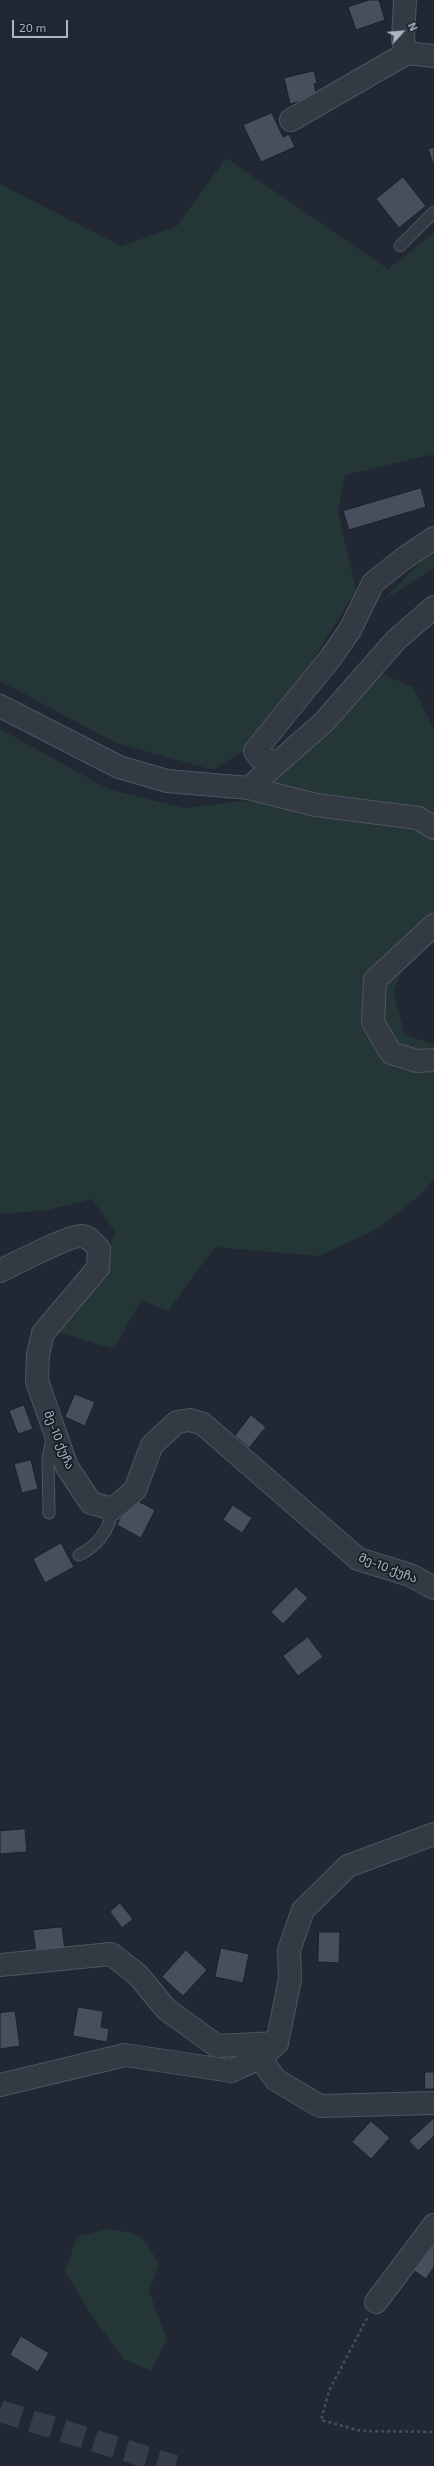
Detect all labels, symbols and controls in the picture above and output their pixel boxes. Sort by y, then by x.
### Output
scale bar [14,12,70,38]
north arrow [382,12,422,52]
text: 20 m [19,20,46,34]
text: N [406,20,421,33]
street label: მე-10 ქუჩა [41,1409,77,1471]
street label: მე-10 ქუჩა [357,1550,419,1586]

